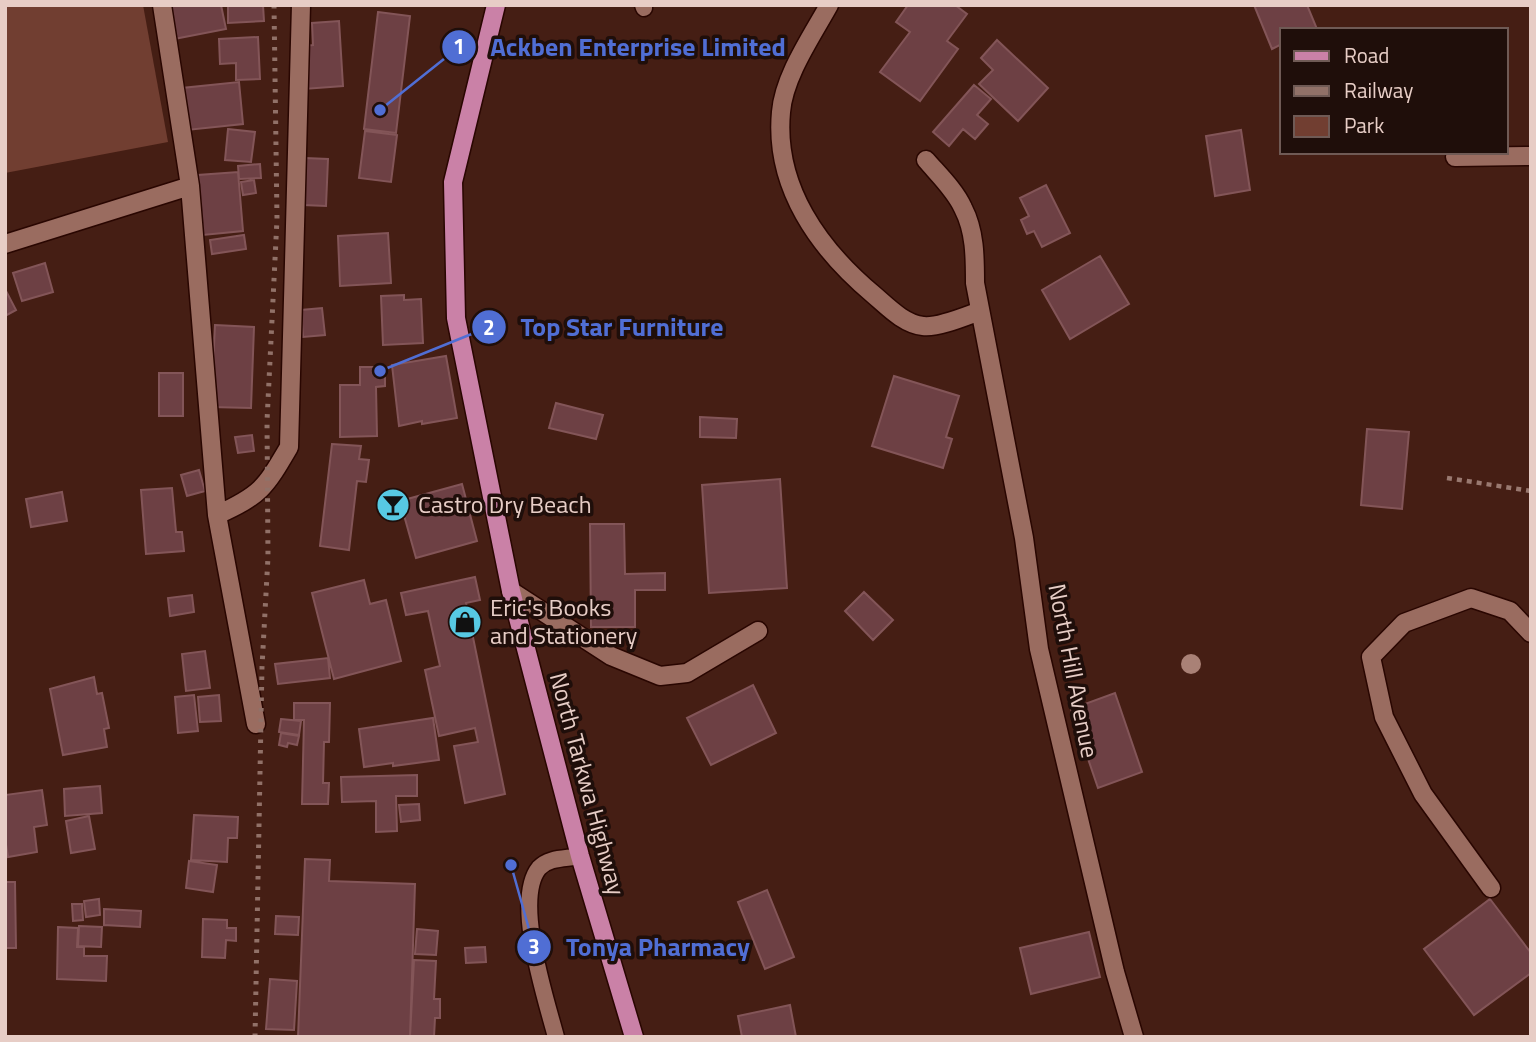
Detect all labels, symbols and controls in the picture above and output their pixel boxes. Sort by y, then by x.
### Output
callout: Ackben Enterprise Limited [441,23,800,70]
text: Ackben Enterprise Limited [490,27,786,66]
legend [1280,28,1508,154]
text: 1 [453,30,465,62]
text: Road [1344,39,1389,71]
text: Railway [1344,74,1413,106]
text: Park [1344,109,1384,141]
callout: Top Star Furniture [472,304,738,351]
text: Top Star Furniture [520,307,724,346]
text: 2 [483,311,495,343]
bar icon: Castro Dry Beach [374,486,412,524]
place label: Castro Dry Beach [418,486,592,522]
street label: North Hill Avenue [1039,581,1108,761]
place label: Eric's Books and Stationery [490,589,638,653]
shop icon: Eric's Books and Stationery [446,603,484,641]
street label: North Tarkwa Highway [541,668,635,900]
callout: Tonya Pharmacy [517,924,764,971]
text: Tonya Pharmacy [566,927,750,966]
text: 3 [528,930,540,962]

